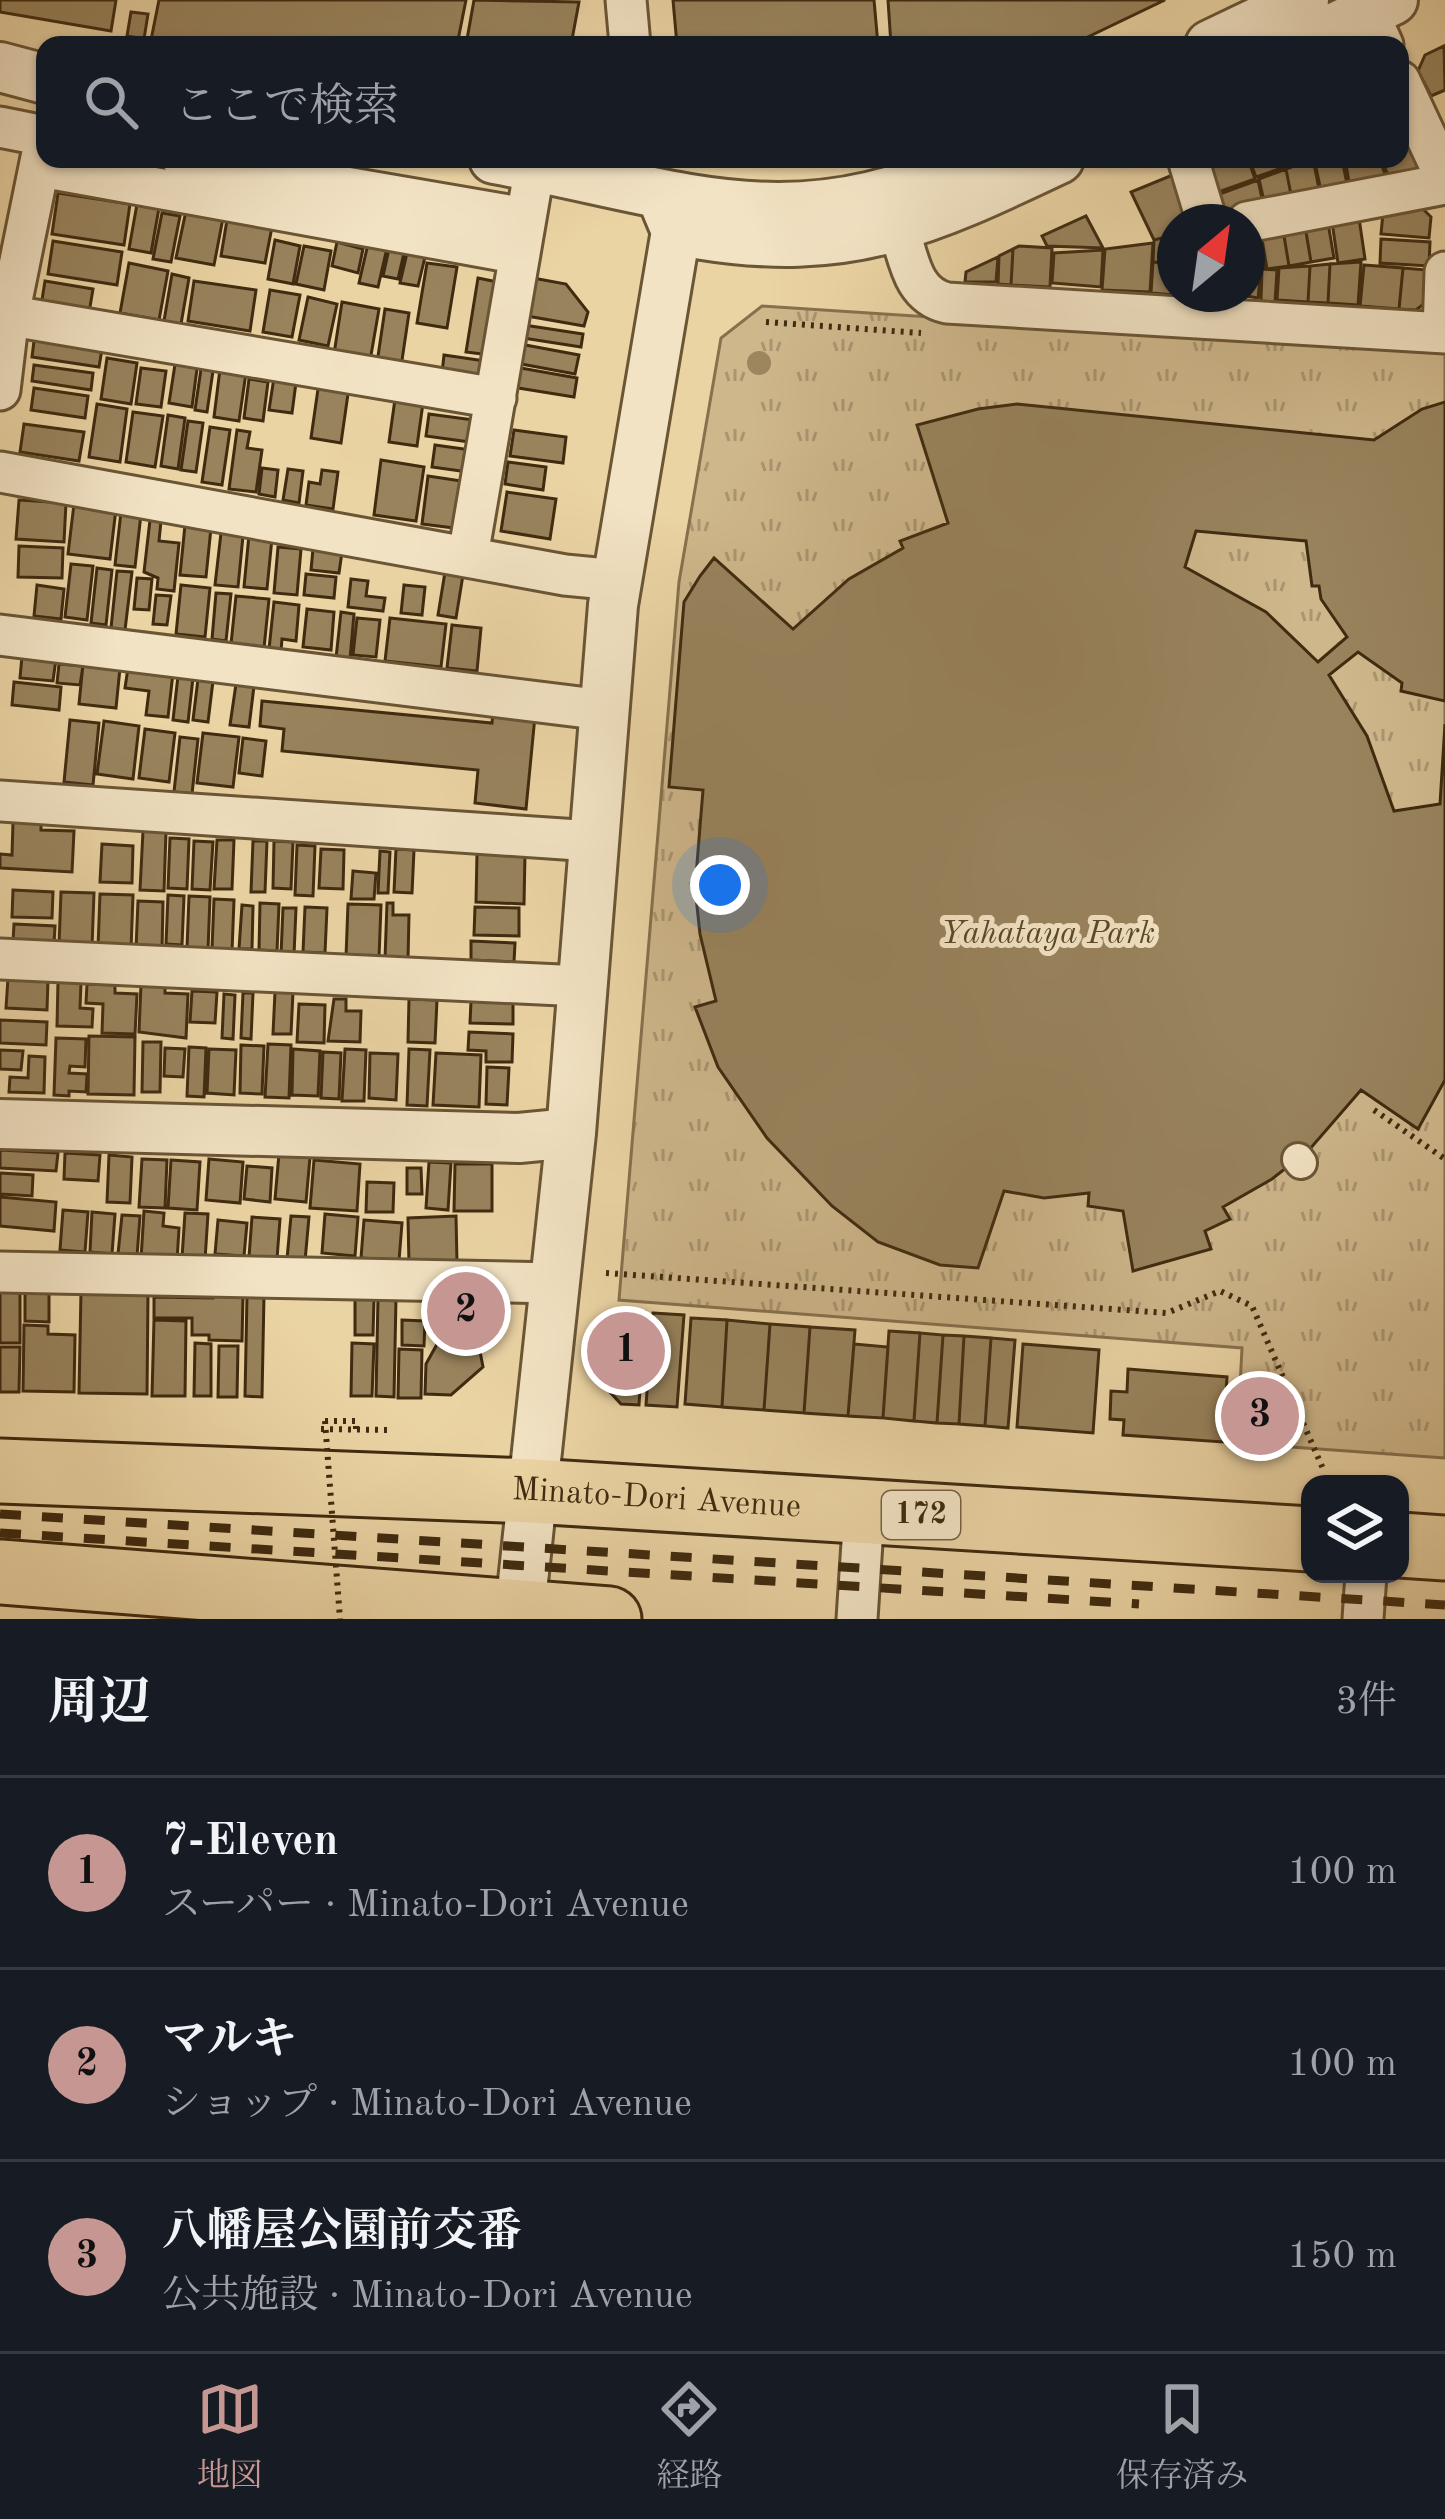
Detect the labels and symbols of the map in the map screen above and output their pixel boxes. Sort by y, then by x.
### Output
north arrow [1157,204,1265,312]
your location [690,855,750,915]
park label: Yahataya Park [941,918,1155,951]
pin: 2 [427,1266,505,1356]
pin: 1 [587,1306,665,1396]
pin: 3 [1221,1371,1299,1461]
street label: Minato-Dori Avenue [511,1474,802,1524]
road number: 172 [882,1491,960,1539]

